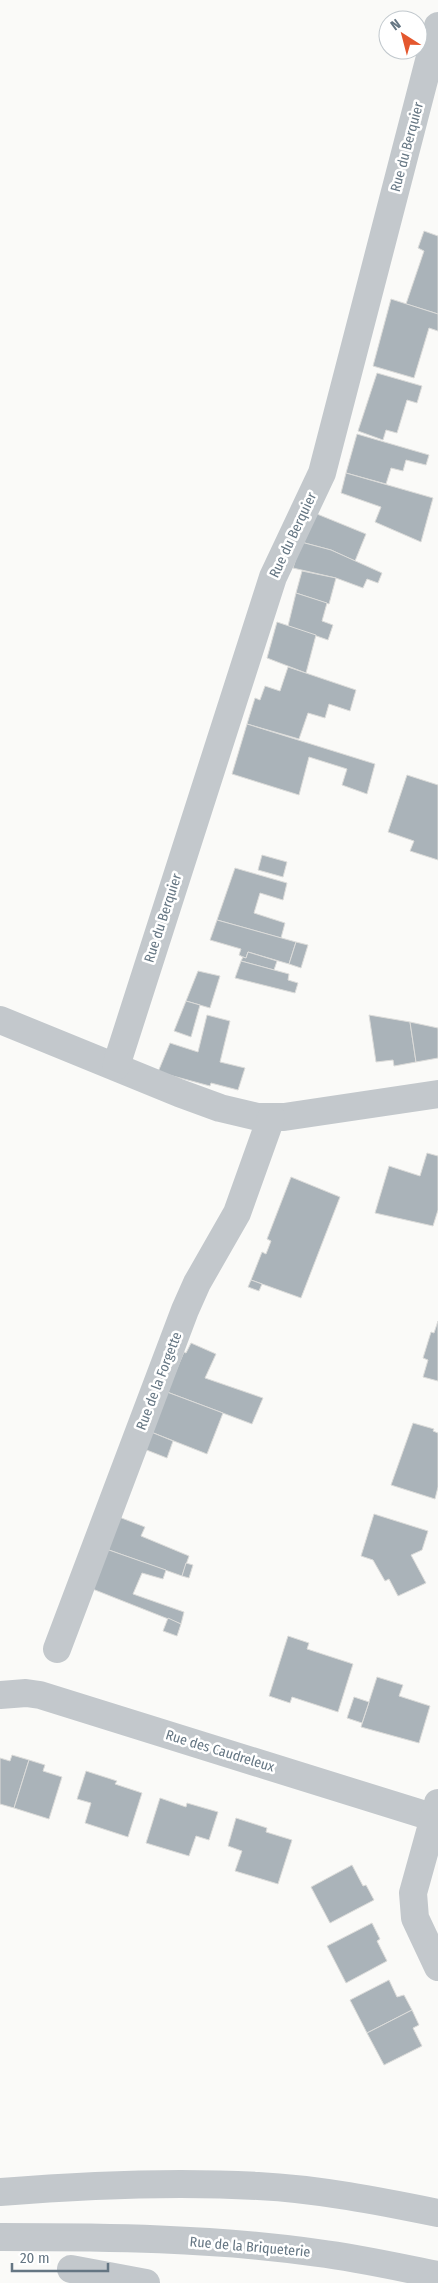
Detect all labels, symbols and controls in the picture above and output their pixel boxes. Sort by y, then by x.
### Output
north arrow [378,10,428,60]
text: N [387,16,404,34]
street label: Rue du Berquier [387,100,427,194]
street label: Rue du Berquier [266,489,320,581]
street label: Rue du Berquier [141,871,185,965]
street label: Rue de la Forgette [133,1330,186,1432]
street label: Rue des Caudreleux [164,1726,277,1776]
street label: Rue de la Briqueterie [189,2233,311,2261]
scale bar [12,2240,109,2272]
text: 20 m [20,2249,50,2267]

